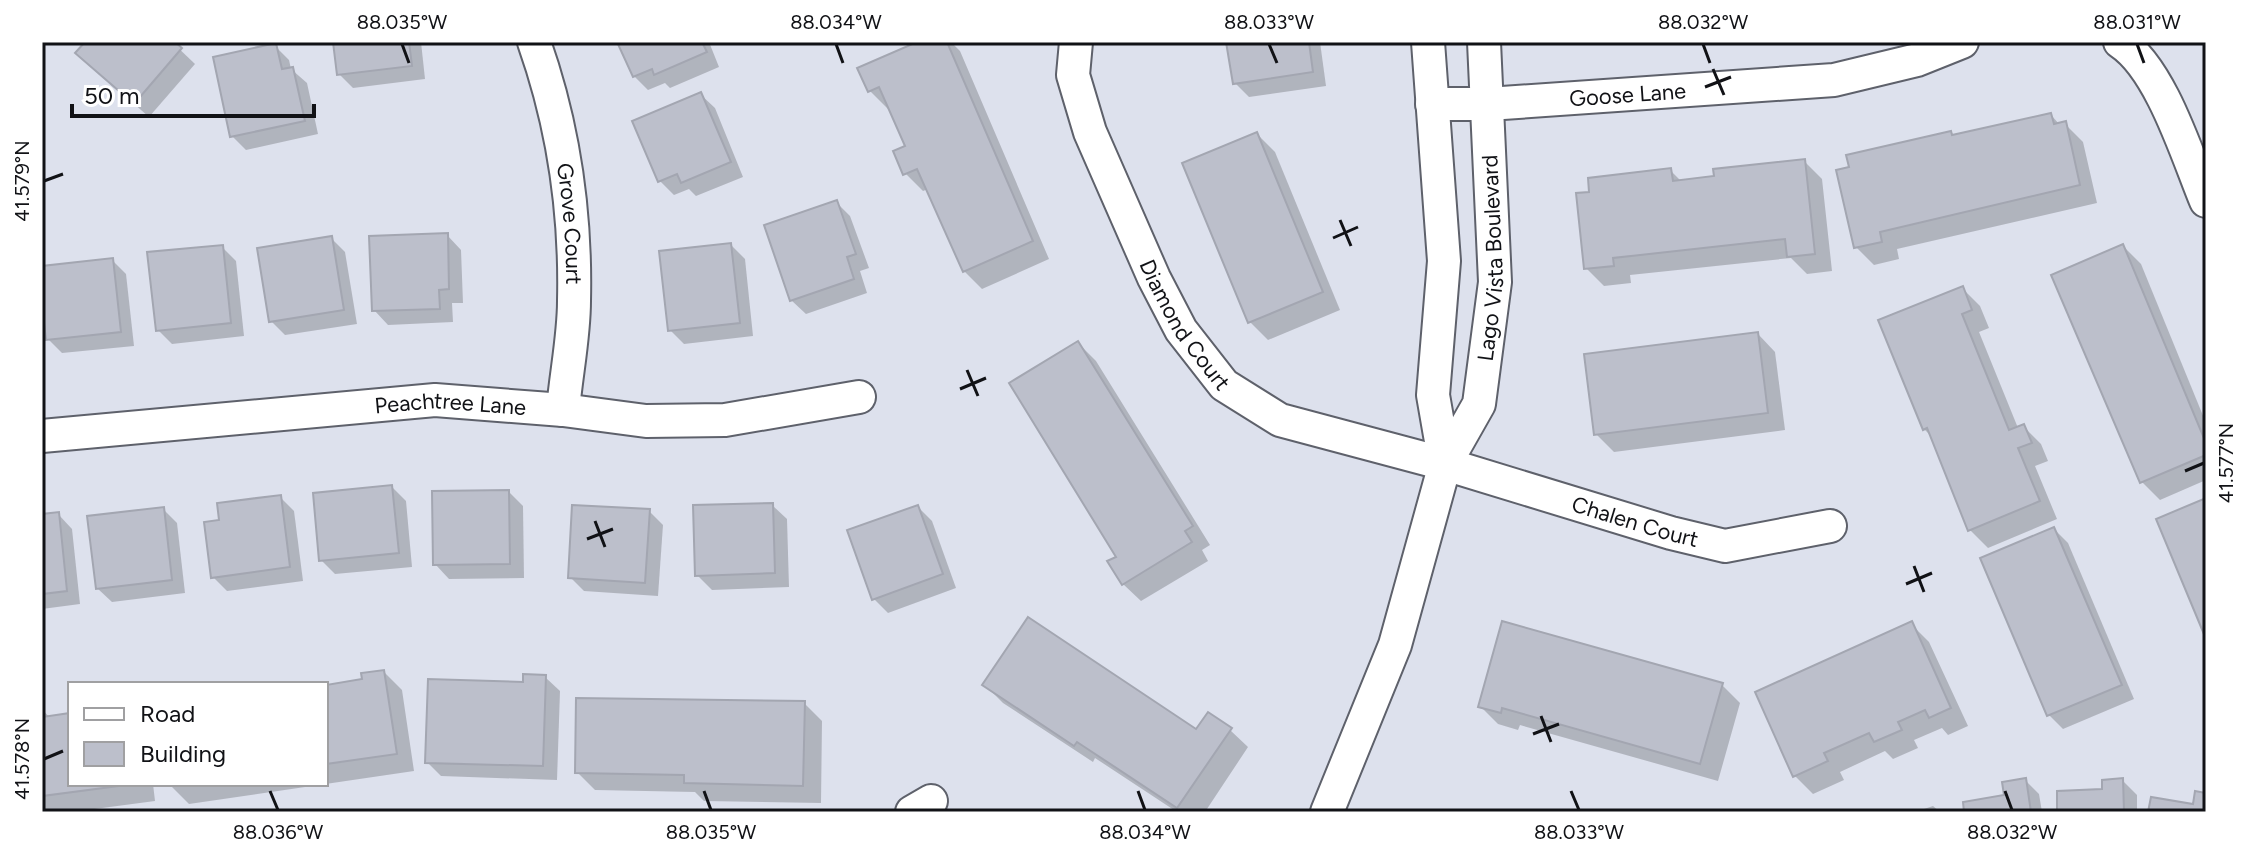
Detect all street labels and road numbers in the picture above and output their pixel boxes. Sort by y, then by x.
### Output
street label: Goose Lane [1568,77,1687,112]
street label: Lago Vista Boulevard [1471,154,1509,363]
street label: Grove Court [551,161,588,285]
street label: Diamond Court [1134,255,1236,395]
street label: Peachtree Lane [373,386,527,421]
street label: Chalen Court [1569,490,1701,553]

